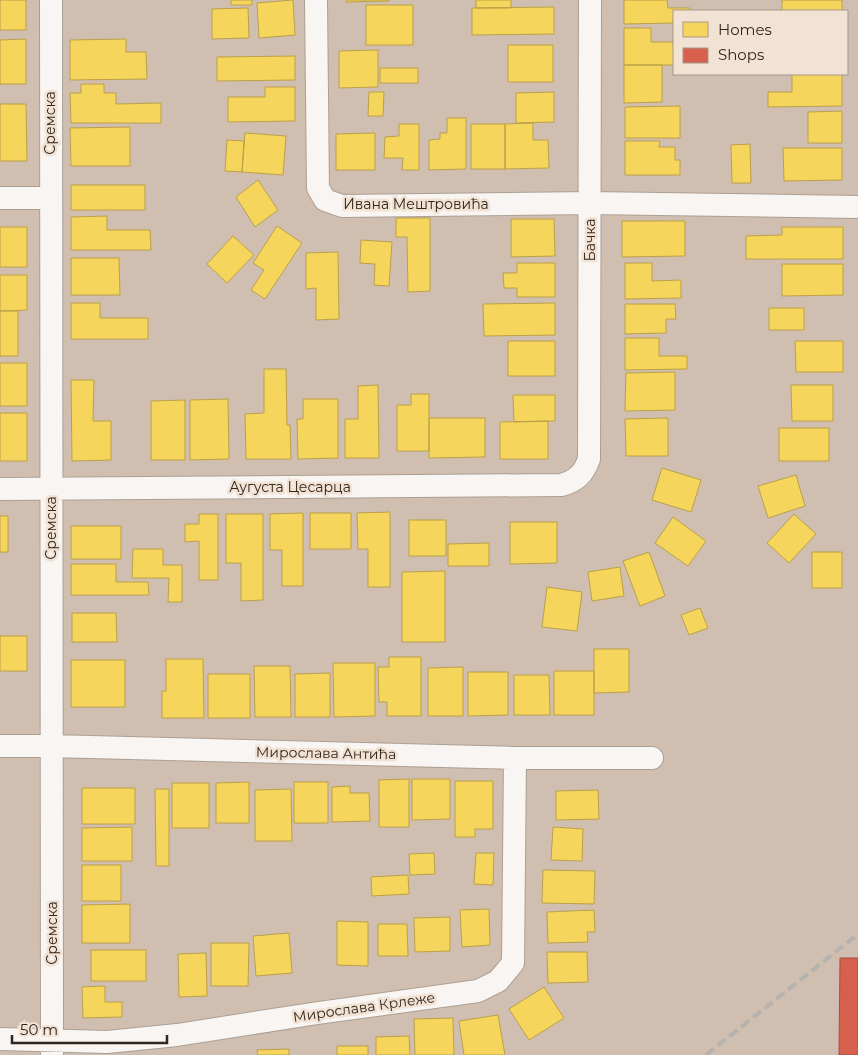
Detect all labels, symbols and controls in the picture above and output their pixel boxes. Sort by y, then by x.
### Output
legend [673,10,848,75]
text: Homes [718,20,772,39]
text: Shops [718,45,764,64]
street label: Сремска [41,91,59,155]
street label: Ивана Мештровића [343,195,489,213]
street label: Бачка [581,219,599,261]
street label: Аугуста Цесарца [229,478,351,496]
street label: Сремска [42,496,60,560]
street label: Мирослава Антића [256,743,396,763]
street label: Сремска [43,901,61,965]
street label: Мирослава Крлеже [292,988,436,1026]
scale bar [12,1012,168,1044]
text: 50 m [20,1020,58,1039]

